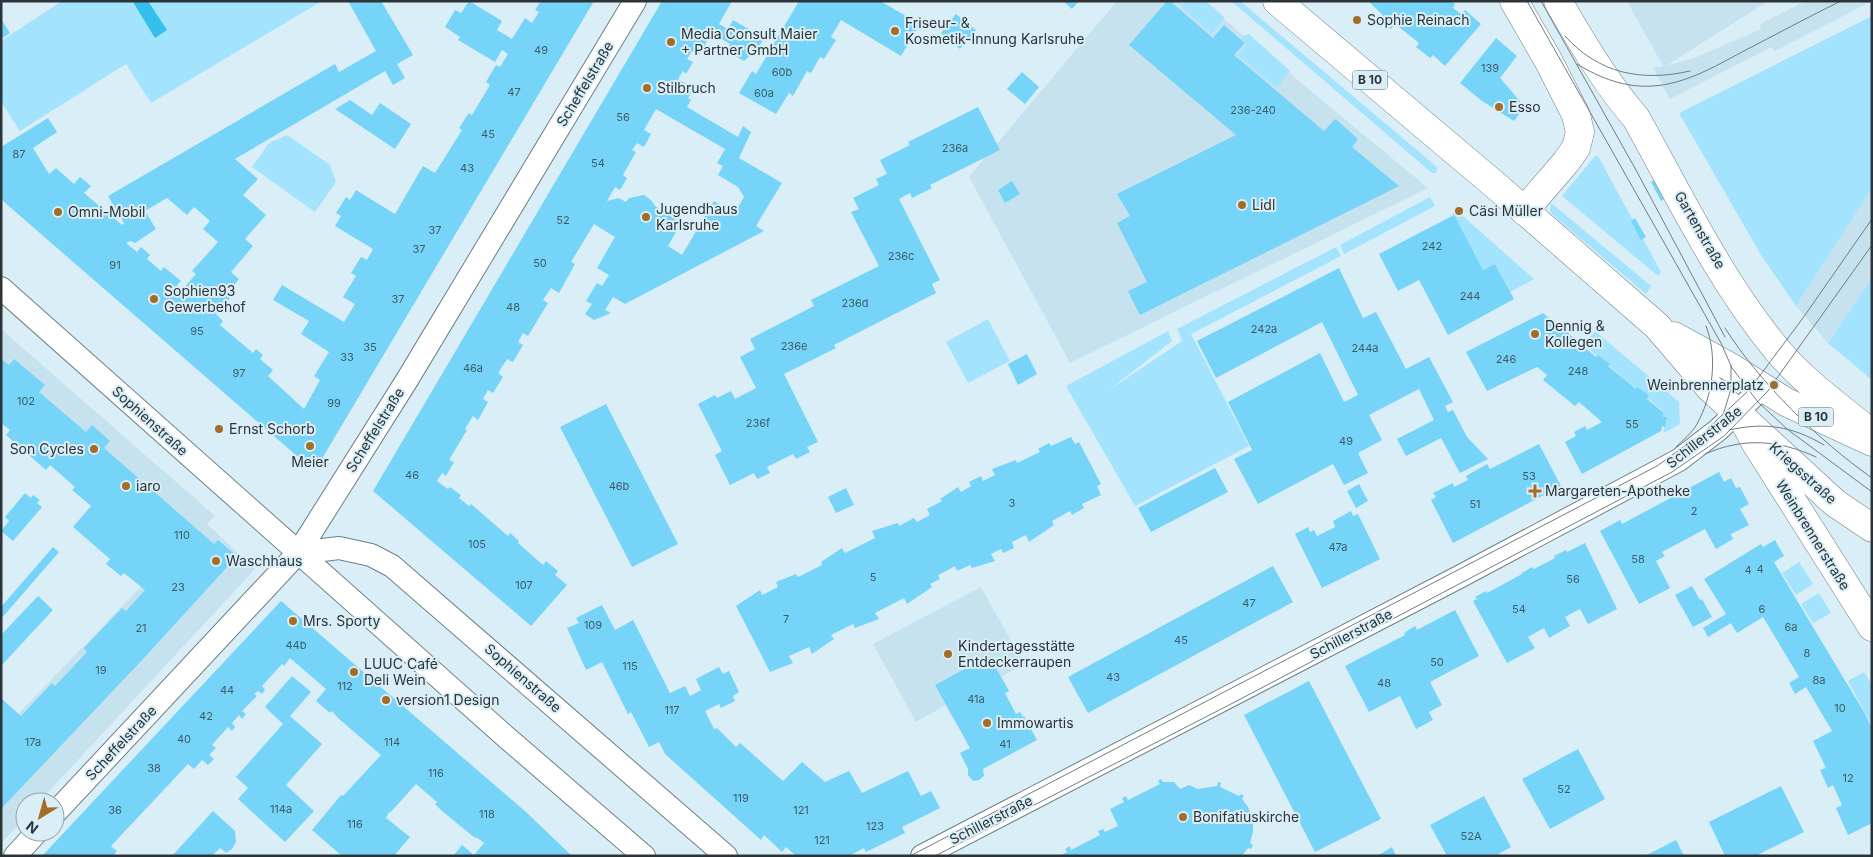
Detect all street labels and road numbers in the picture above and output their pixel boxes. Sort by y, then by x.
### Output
street label: Scheffelstraße [552,38,617,129]
road number: B 10 [1352,70,1388,90]
street label: Gartenstraße [1671,188,1729,271]
street label: Sophienstraße [109,382,192,459]
street label: Scheffelstraße [342,384,407,475]
street label: Schillerstraße [1663,402,1745,471]
road number: B 10 [1798,408,1834,427]
street label: Kriegsstraße [1766,438,1840,507]
street label: Weinbrennerstraße [1773,477,1854,593]
street label: Schillerstraße [1307,605,1395,662]
street label: Sophienstraße [482,640,565,716]
street label: Scheffelstraße [82,702,160,784]
street label: Schillerstraße [946,791,1035,848]

